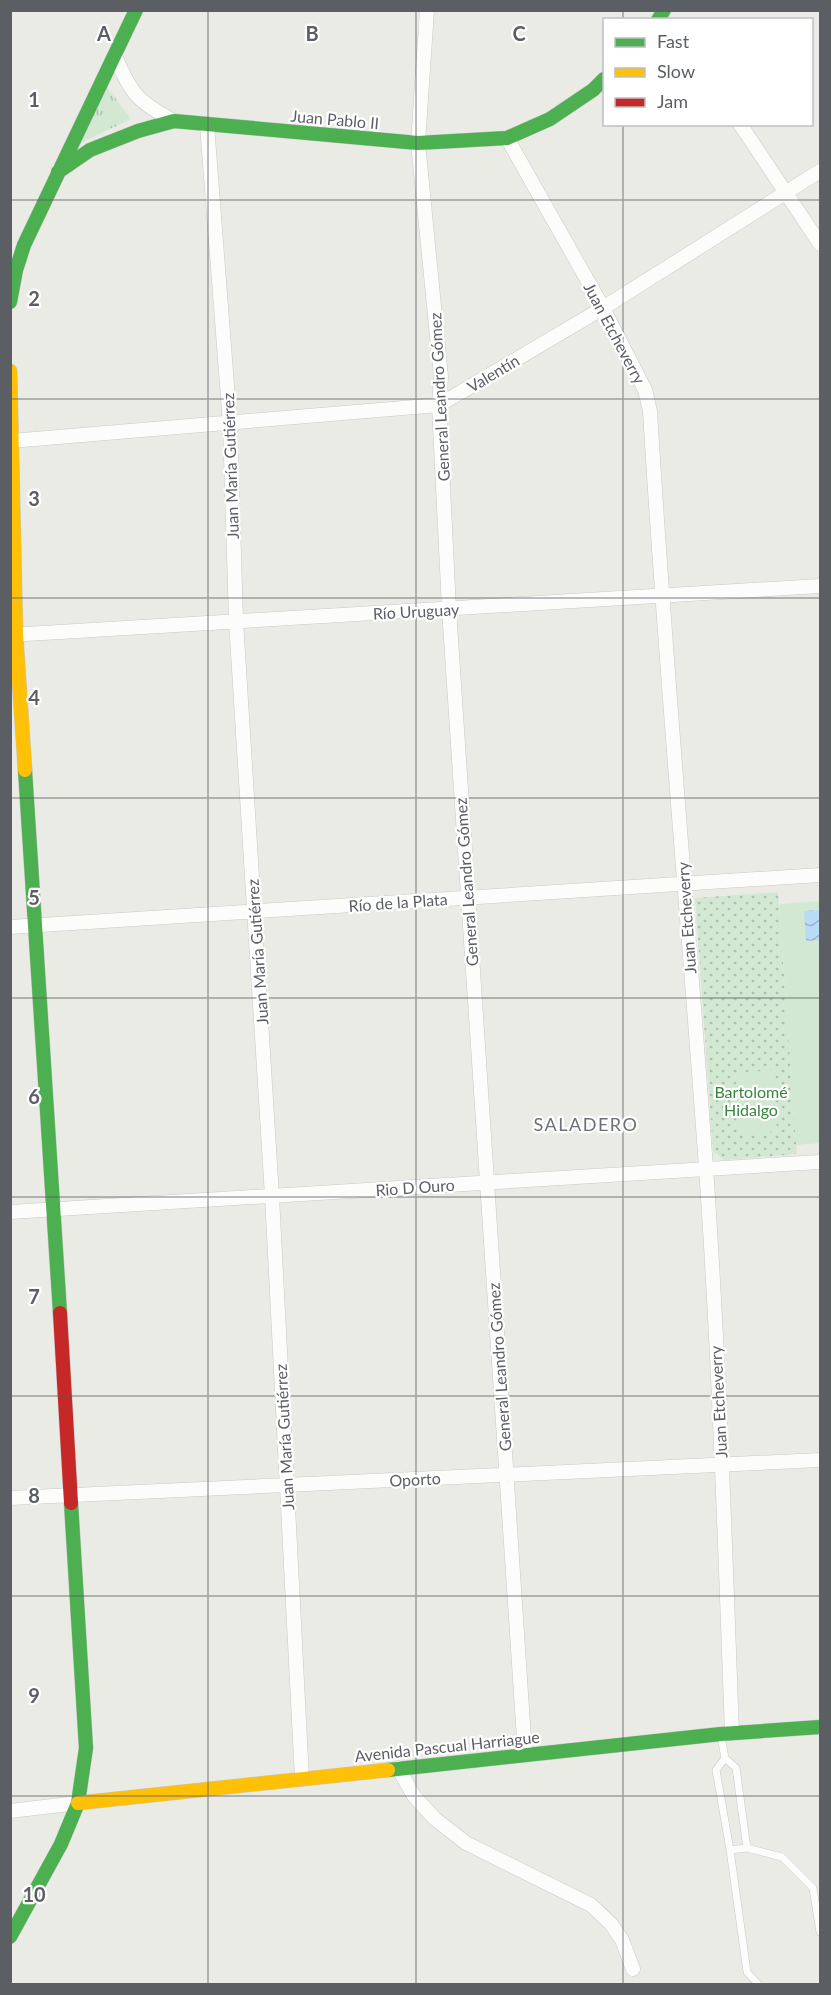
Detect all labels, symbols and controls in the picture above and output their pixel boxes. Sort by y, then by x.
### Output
legend [603,18,813,126]
text: A [96,21,111,45]
text: B [305,21,319,45]
text: C [512,21,526,45]
text: Fast [657,30,690,52]
text: Slow [657,60,695,82]
text: 1 [28,87,40,111]
text: Jam [657,90,688,112]
street label: Juan Pablo II [290,106,380,132]
street label: Juan Etcheverry [580,279,650,388]
text: 2 [28,286,40,310]
street label: General Leandro Gómez [425,312,453,482]
street label: Valentín [463,350,523,396]
street label: Juan María Gutiérrez [218,392,242,540]
text: 3 [28,486,40,510]
street label: Río Uruguay [372,599,460,623]
text: 4 [28,685,40,709]
street label: General Leandro Gómez [451,797,481,967]
street label: Juan Etcheverry [673,861,699,975]
street label: Juan María Gutiérrez [242,878,272,1026]
text: 5 [28,885,40,909]
street label: Río de la Plata [348,889,448,915]
park label: Bartolomé Hidalgo [714,1082,788,1119]
text: 6 [28,1084,40,1108]
district label: SALADERO [534,1113,638,1135]
street label: Rio D Ouro [375,1175,455,1199]
street label: General Leandro Gómez [484,1282,514,1452]
text: 7 [28,1284,40,1308]
street label: Juan Etcheverry [706,1345,730,1459]
street label: Juan María Gutiérrez [271,1363,297,1511]
street label: Oporto [389,1468,441,1490]
text: 8 [28,1483,40,1507]
text: 9 [28,1683,40,1707]
street label: Avenida Pascual Harriague [353,1727,541,1765]
text: 10 [22,1882,46,1906]

